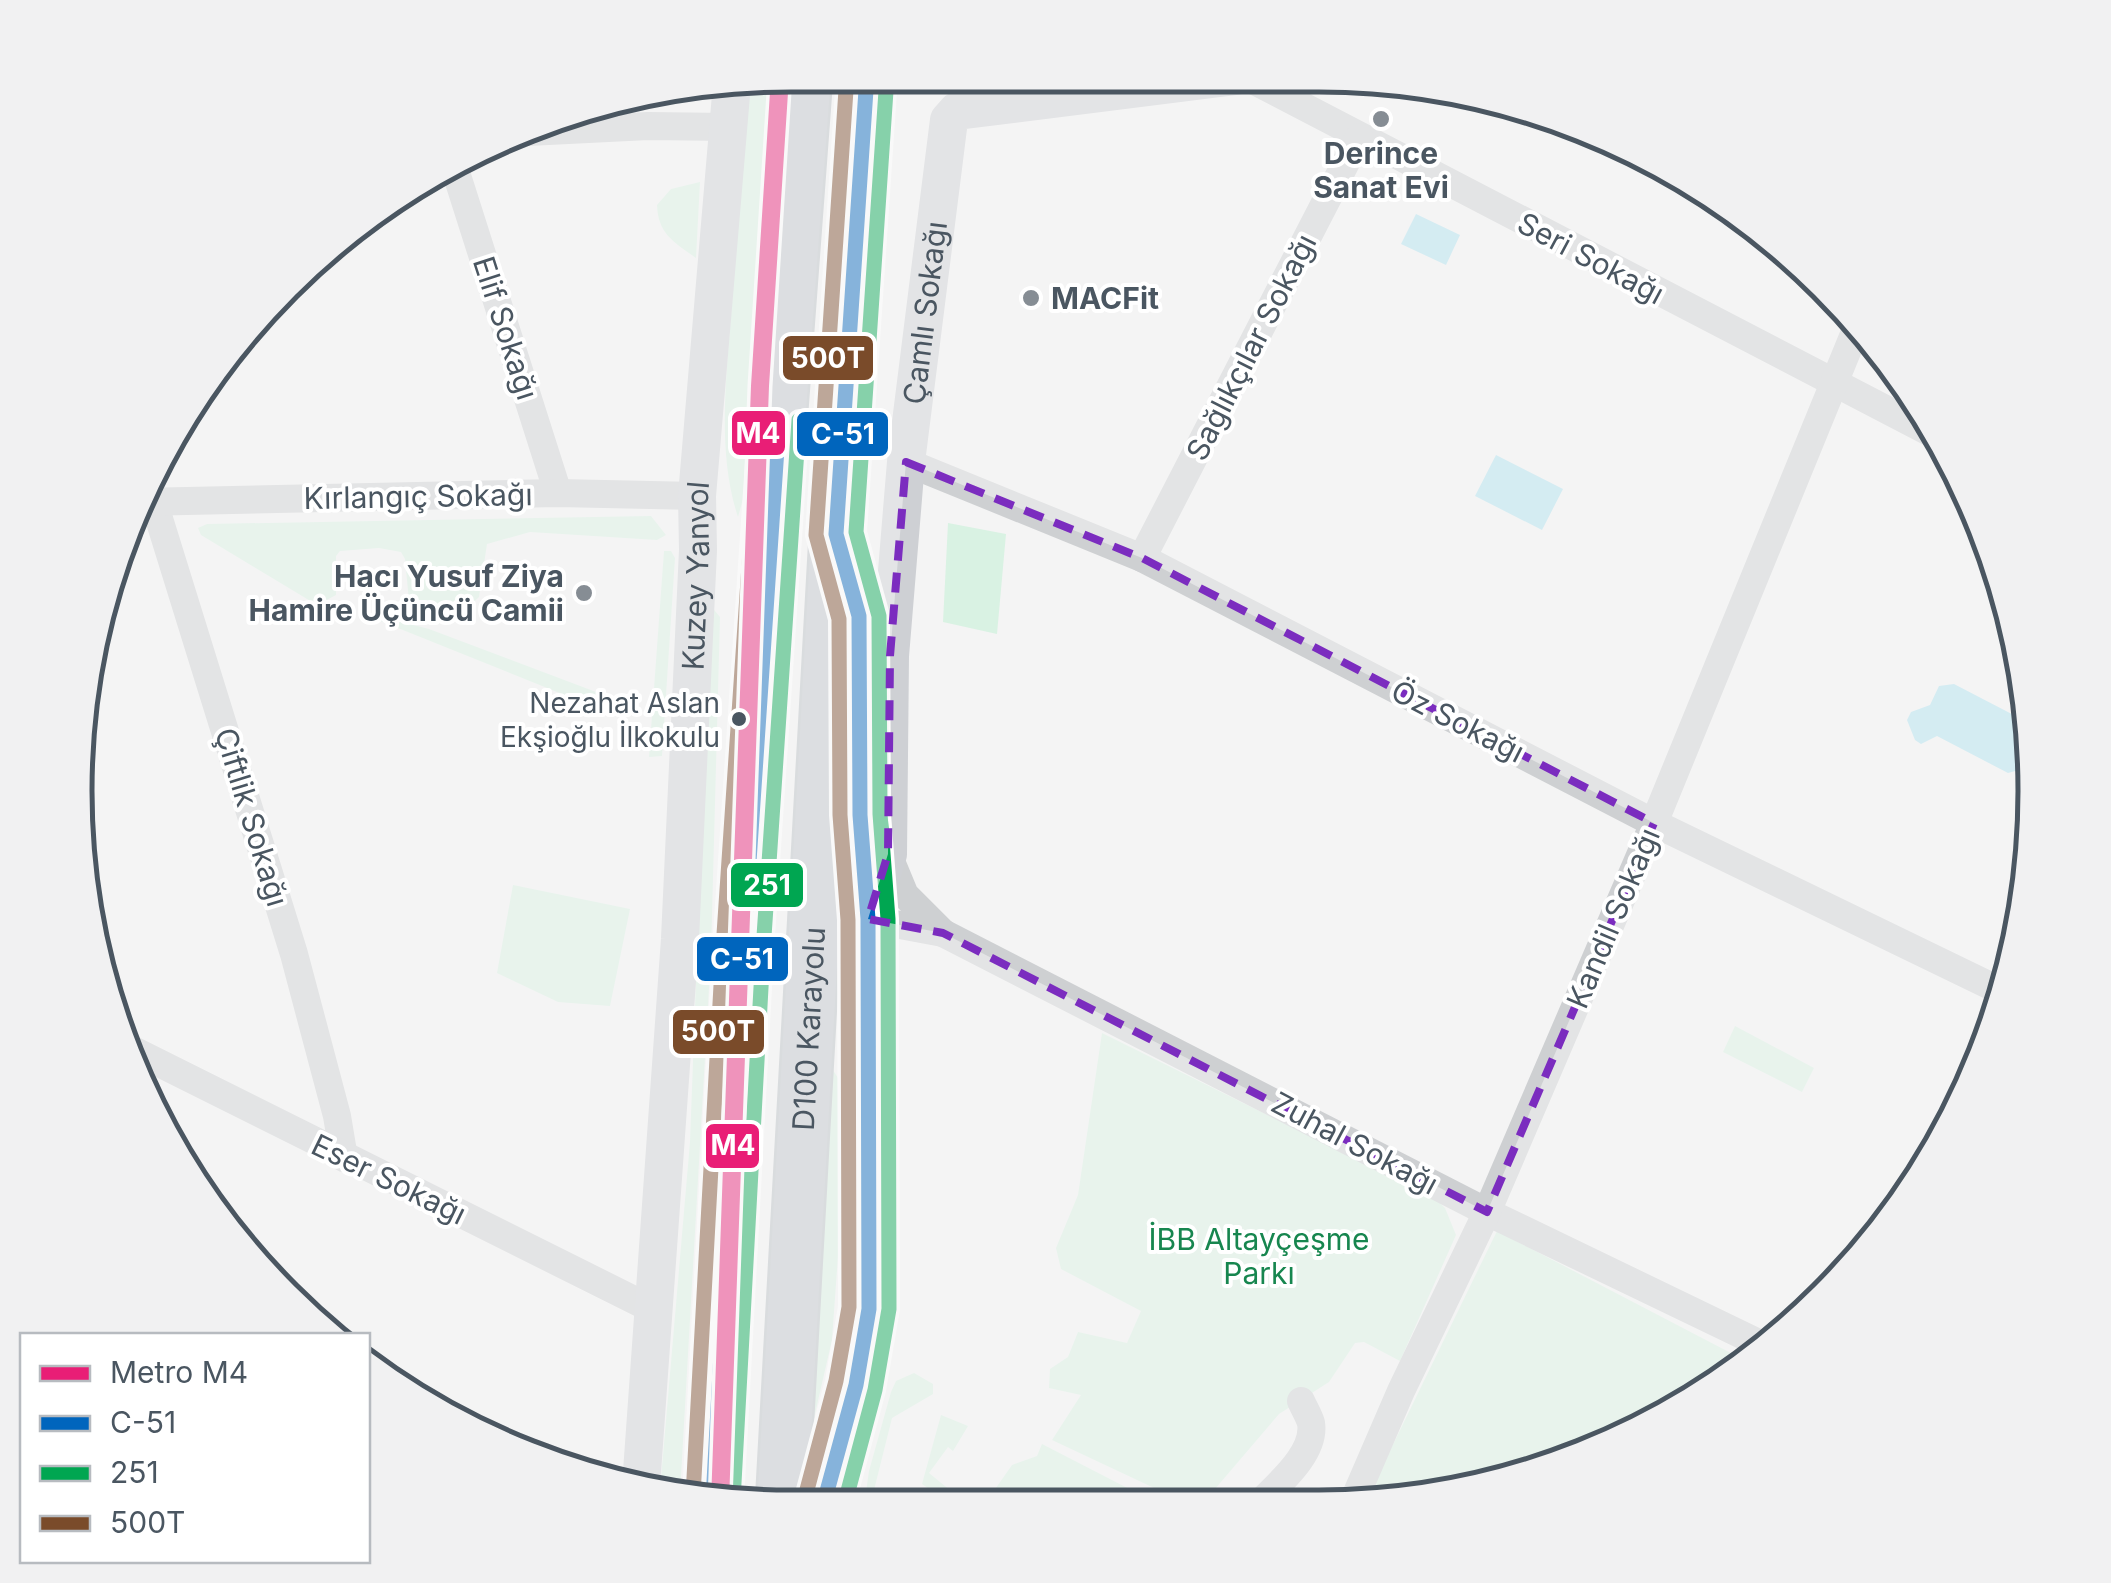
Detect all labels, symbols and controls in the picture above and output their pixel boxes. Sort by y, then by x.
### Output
marker: Derince Sanat Evi [1370,108,1392,130]
place label: Derince Sanat Evi [1313,135,1449,205]
street label: Seri Sokağı [1512,204,1670,312]
street label: Çamlı Sokağı [895,219,954,406]
street label: Sağlıkçılar Sokağı [1178,228,1324,466]
street label: Elif Sokağı [466,252,546,404]
place label: MACFit [1051,280,1159,316]
marker: MACFit [1020,287,1042,309]
line badge: 500T [781,334,875,382]
text: 500T [791,341,865,375]
line badge: M4 [730,409,787,457]
line badge: C-51 [795,410,890,458]
text: M4 [735,416,781,450]
text: C-51 [811,417,875,451]
street label: Kırlangıç Sokağı [303,476,533,516]
street label: Kuzey Yanyol [674,480,716,671]
place label: Hacı Yusuf Ziya Hamire Üçüncü Camii [249,558,564,628]
marker: Hacı Yusuf Ziya Hamire Üçüncü Camii [573,582,595,604]
street label: Öz Sokağı [1386,672,1530,770]
place label: Nezahat Aslan Ekşioğlu İlkokulu [500,686,720,754]
marker: Nezahat Aslan Ekşioğlu İlkokulu [729,709,749,729]
street label: Çiftlik Sokağı [208,723,296,911]
street label: Kandil Sokağı [1559,822,1667,1014]
line badge: 251 [729,861,805,909]
text: 251 [743,868,791,902]
street label: D100 Karayolu [785,926,832,1132]
line badge: C-51 [695,935,790,983]
text: C-51 [710,942,774,976]
line badge: 500T [671,1008,766,1056]
text: 500T [681,1014,755,1048]
street label: Zuhal Sokağı [1266,1084,1444,1202]
line badge: M4 [704,1122,761,1170]
street label: Eser Sokağı [306,1126,472,1232]
text: M4 [710,1128,756,1162]
park label: İBB Altayçeşme Parkı [1148,1221,1370,1291]
legend [20,1333,370,1563]
text: Metro M4 [110,1354,248,1390]
text: C-51 [110,1404,176,1440]
text: 251 [110,1454,159,1490]
text: 500T [110,1504,185,1540]

